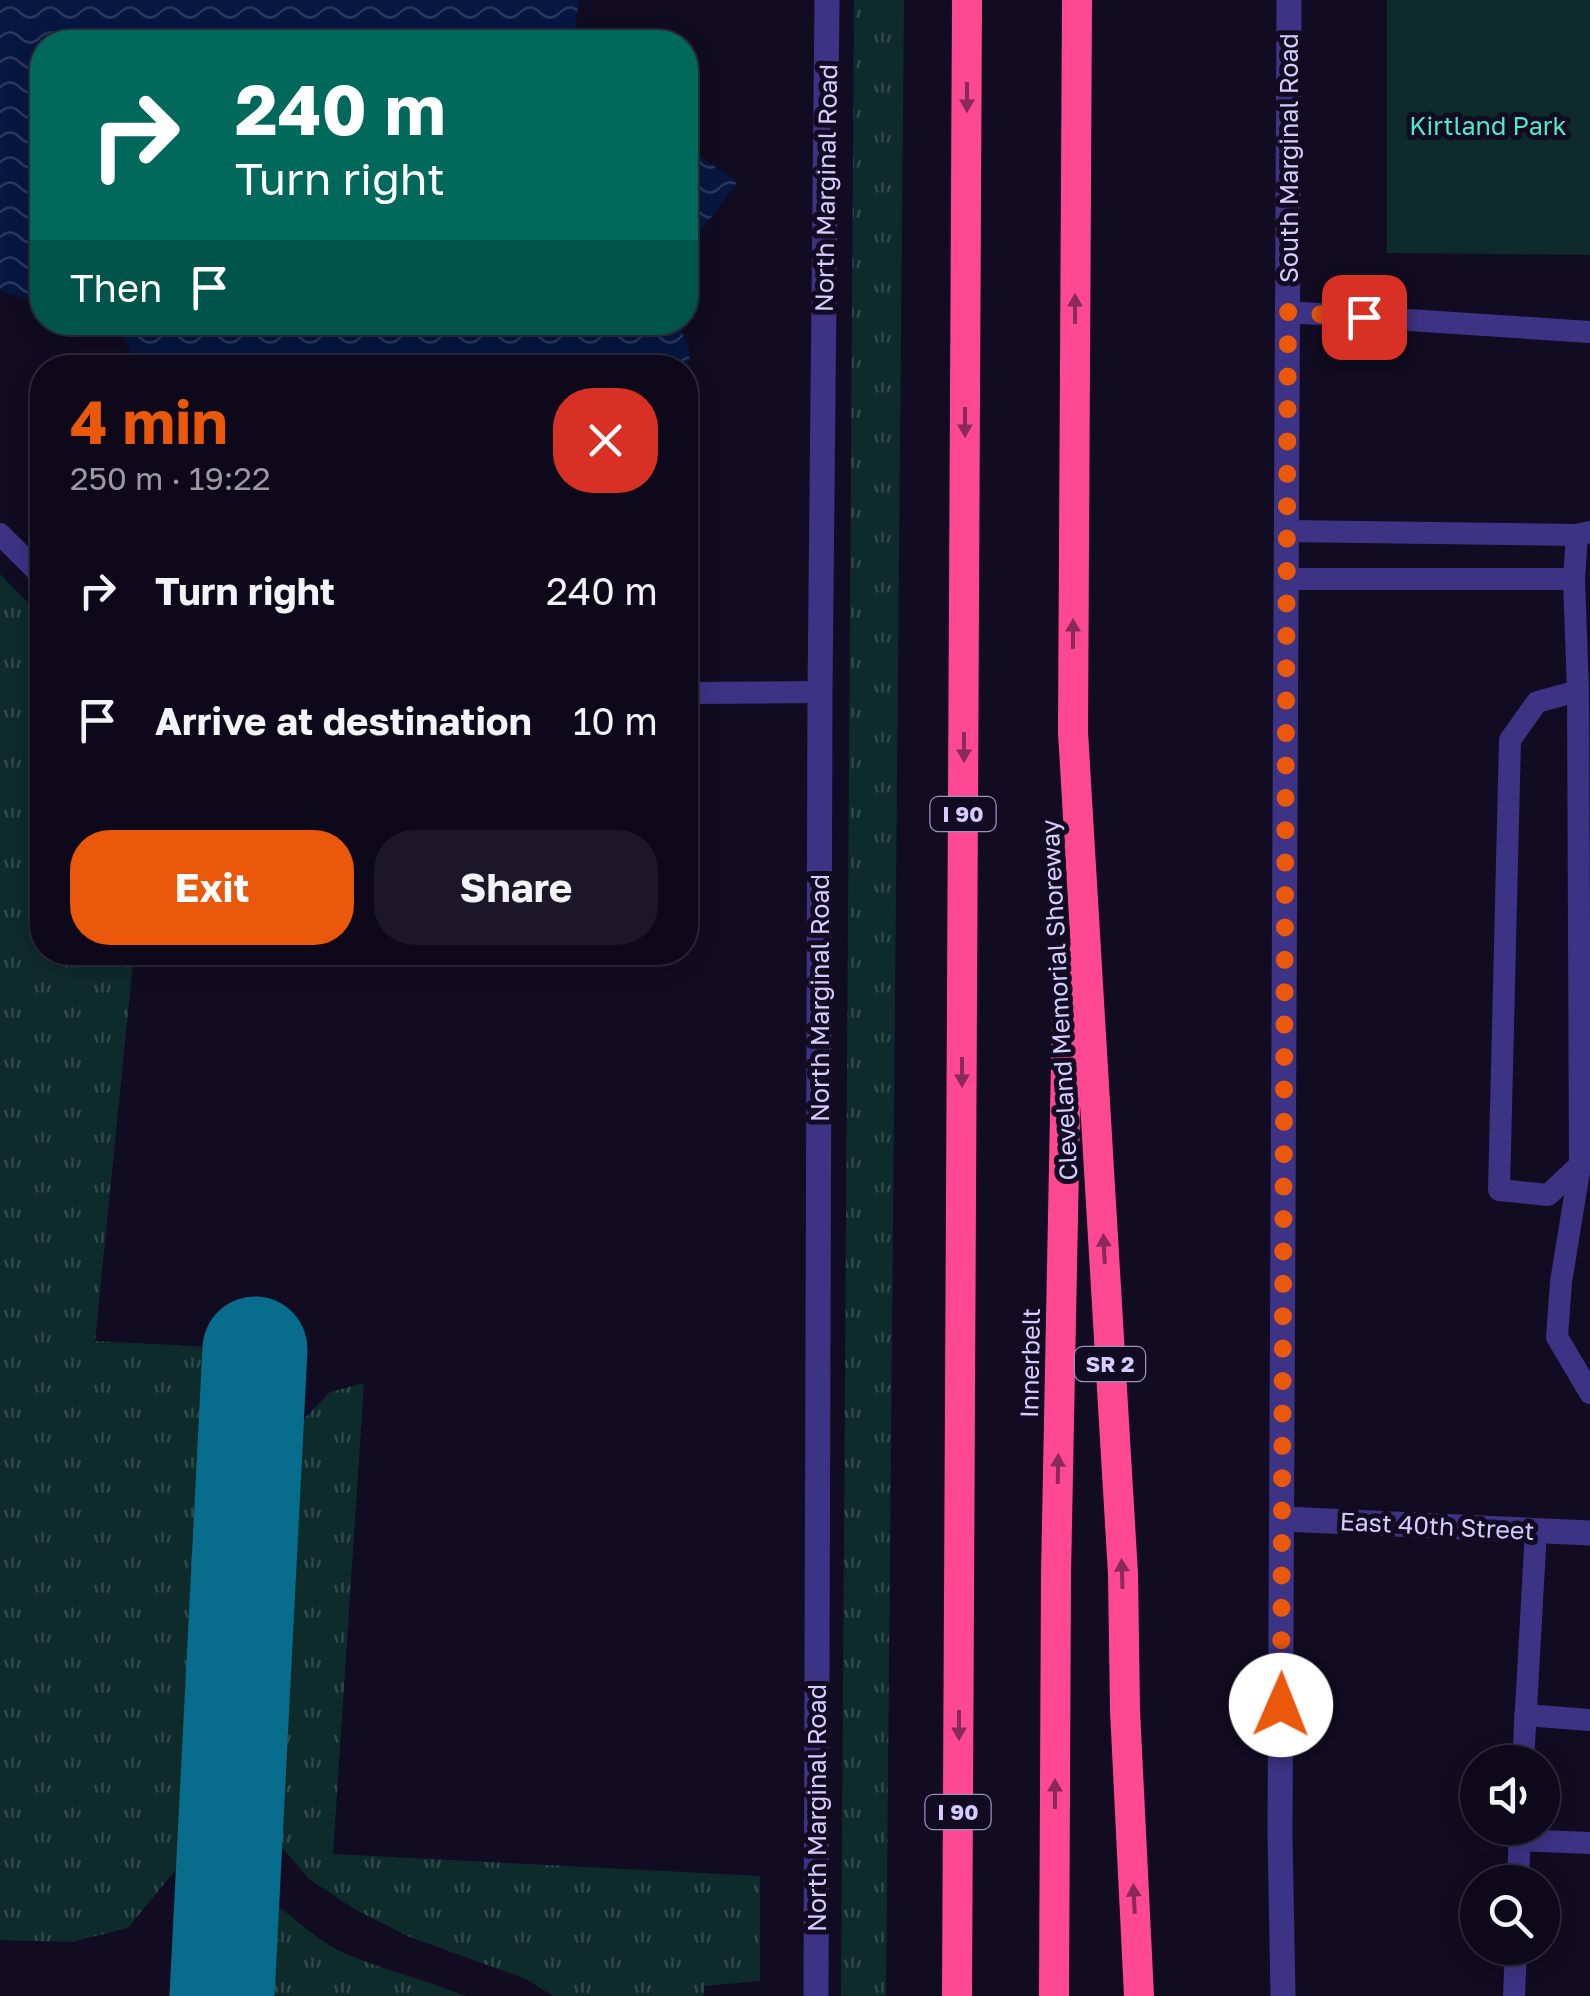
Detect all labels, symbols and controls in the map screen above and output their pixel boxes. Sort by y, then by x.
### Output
street label: South Marginal Road [1273,33,1304,283]
street label: North Marginal Road [808,64,843,312]
text: 240 m [235,66,446,150]
icon: right [70,70,200,200]
one-way arrow [959,82,975,114]
park label: Kirtland Park [1409,110,1567,141]
text: Turn right [235,151,445,205]
icon: arrive [182,260,237,315]
text: Then [70,265,162,310]
pin [1322,275,1407,360]
icon: arrive [1337,290,1392,345]
one-way arrow [1068,293,1084,325]
text: 4 min [70,385,228,457]
button: close [553,388,658,493]
one-way arrow [957,407,973,439]
text: 250 m · 19:22 [70,459,270,497]
icon: right [70,563,125,618]
text: Turn right [155,568,335,613]
text: 240 m [546,568,658,613]
one-way arrow [1066,618,1082,650]
icon: arrive [70,693,125,748]
text: Arrive at destination [155,698,532,743]
text: 10 m [573,698,658,743]
one-way arrow [956,732,972,764]
road number: I 90 [930,797,996,831]
street label: Cleveland Memorial Shoreway [1034,819,1083,1181]
button: Exit [70,830,354,945]
button: Share [374,830,658,945]
street label: North Marginal Road [804,874,835,1122]
one-way arrow [954,1057,970,1089]
one-way arrow [1096,1233,1112,1265]
street label: Innerbelt [1013,1308,1046,1418]
road number: SR 2 [1075,1347,1145,1381]
one-way arrow [1050,1452,1066,1484]
street label: East 40th Street [1339,1505,1535,1546]
one-way arrow [1114,1557,1130,1589]
position arrow [1229,1653,1333,1757]
street label: North Marginal Road [801,1684,832,1932]
one-way arrow [951,1709,967,1741]
map controls [1460,1745,1560,1965]
button: sound [1460,1745,1560,1845]
one-way arrow [1047,1777,1063,1809]
road number: I 90 [926,1795,990,1829]
button: search [1460,1865,1560,1965]
one-way arrow [1125,1882,1141,1914]

